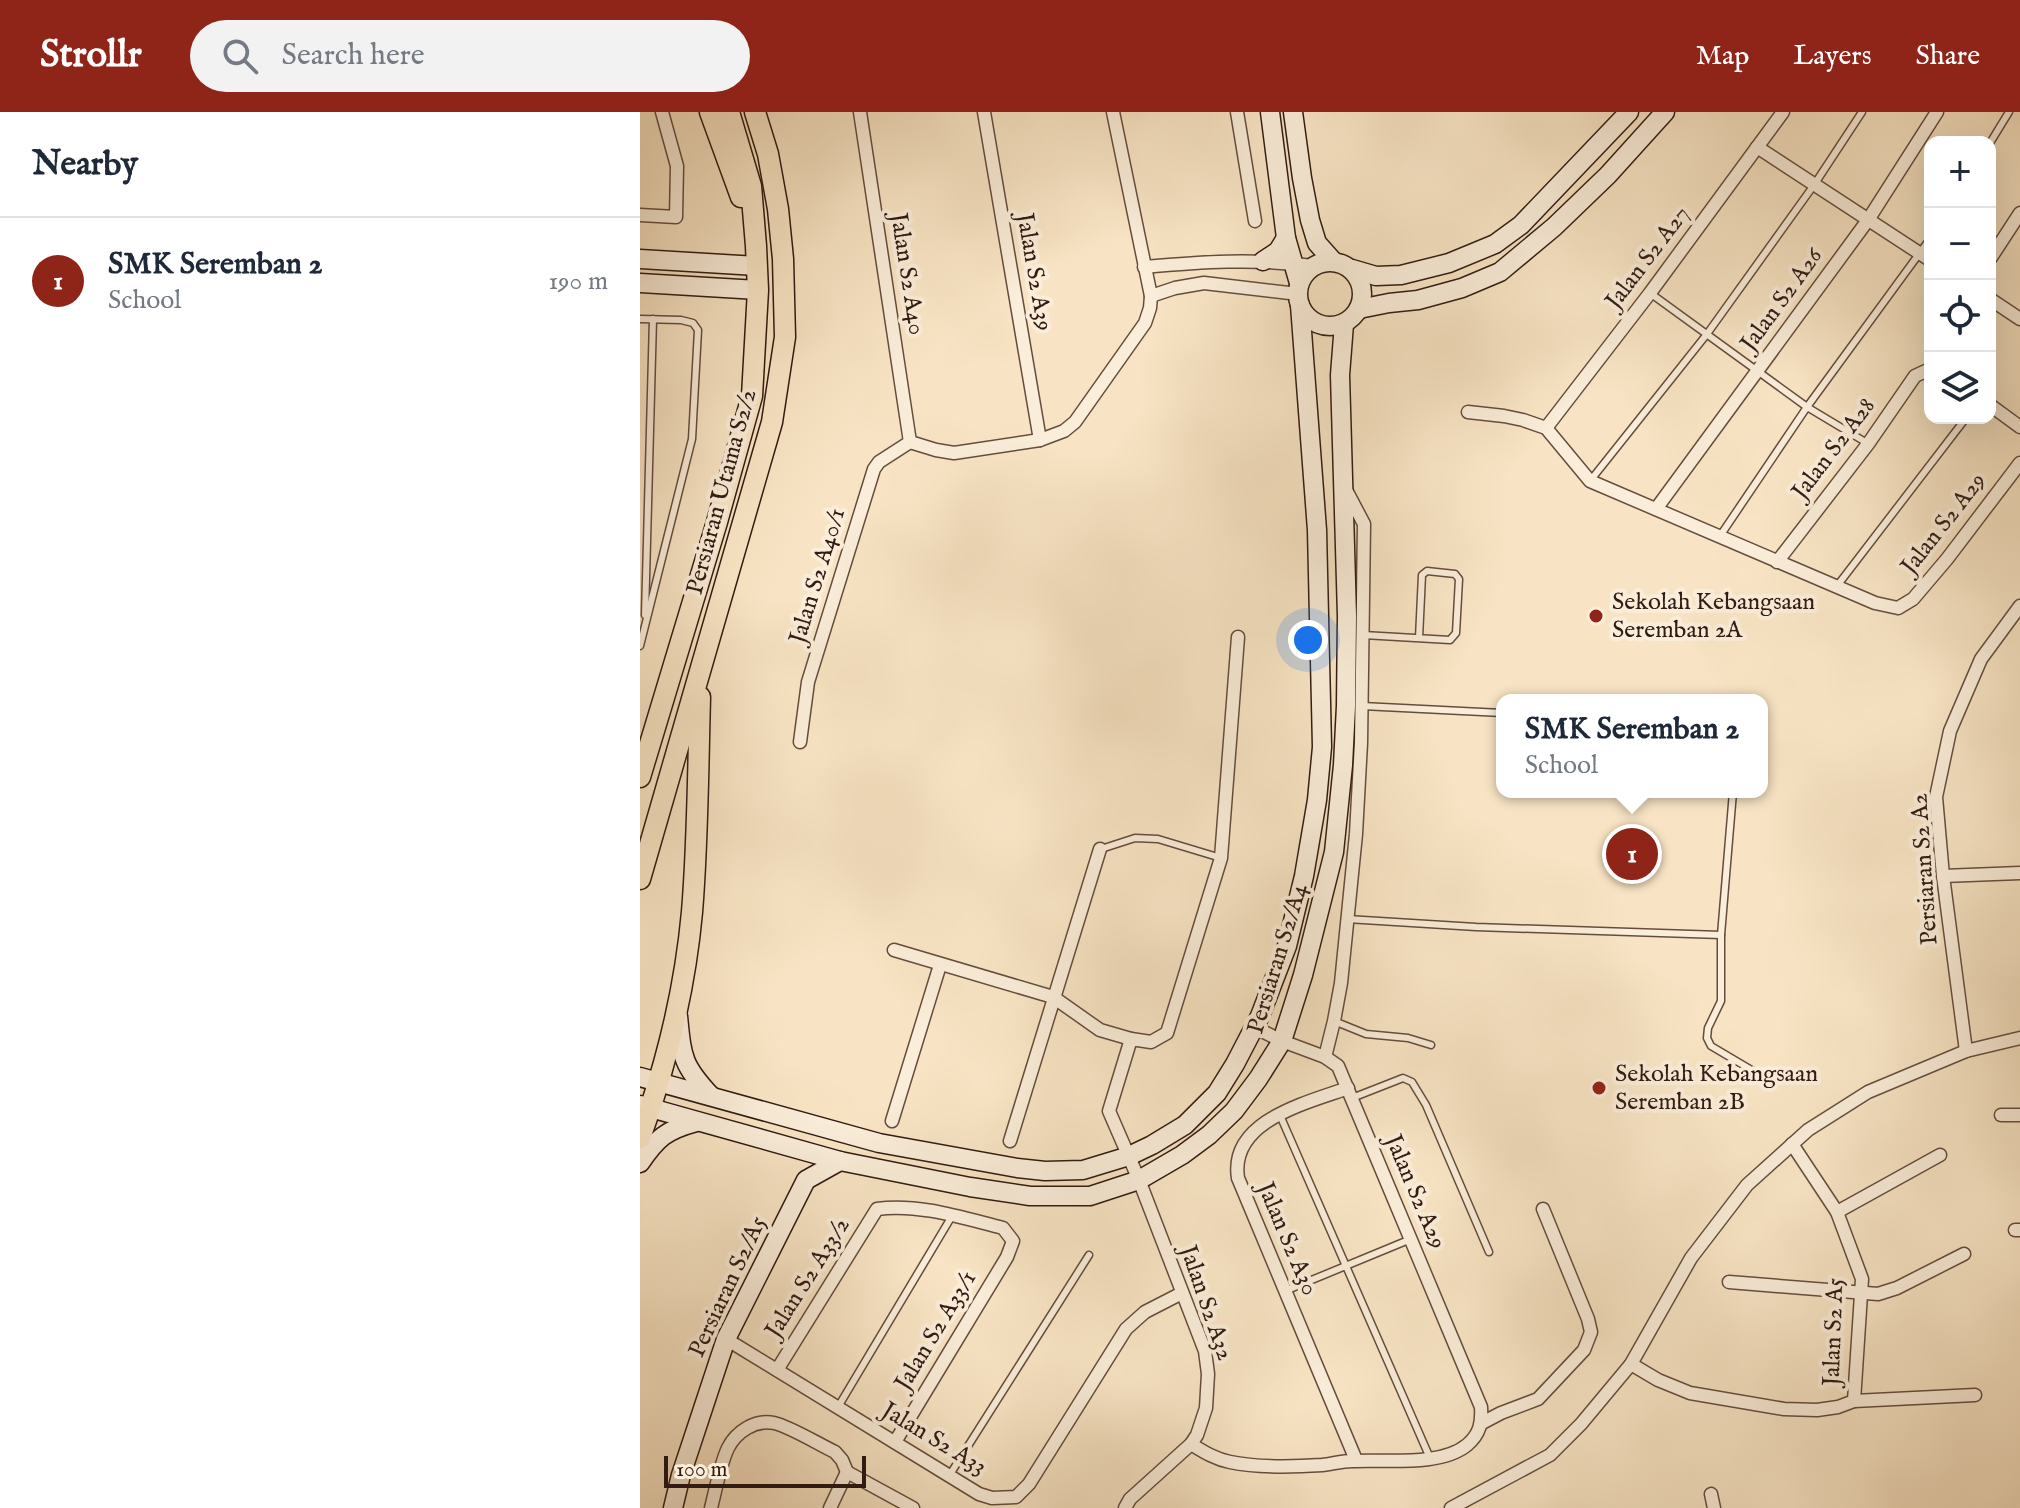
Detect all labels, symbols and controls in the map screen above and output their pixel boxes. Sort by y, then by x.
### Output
search box [190,20,750,92]
text: Strollr [40,32,142,80]
icon: search [218,34,262,78]
text: Search here [282,37,425,75]
text: Map [1696,39,1749,74]
text: Layers [1793,39,1872,74]
text: Share [1916,39,1980,74]
map controls [1924,136,1996,424]
button: + [1924,136,1996,208]
text: Nearby [32,143,138,186]
street label: Jalan S2 A27 [1597,200,1697,318]
street label: Jalan S2 A40 [882,208,932,337]
street label: Jalan S2 A39 [1008,208,1060,333]
button: − [1924,208,1996,280]
street label: Jalan S2 A26 [1732,241,1831,360]
text: SMK Seremban 2 [108,246,322,284]
text: 1 [53,265,63,298]
text: 190 m [548,265,608,298]
button: locate [1924,280,1996,352]
text: School [108,284,181,317]
button: layers [1924,352,1996,424]
street label: Persiaran Utama S2/2 [680,386,764,598]
street label: Jalan S2 A28 [1784,392,1883,509]
street label: Jalan S2 A29 [1893,467,1994,584]
street label: Jalan S2 A40/1 [782,504,853,650]
place label: Sekolah Kebangsaan Seremban 2A [1612,587,1815,646]
marker: Sekolah Kebangsaan Seremban 2A [1587,607,1605,625]
your location [1288,620,1328,660]
popup [1496,694,1768,798]
text: SMK Seremban 2 [1525,711,1739,749]
text: School [1525,749,1598,782]
street label: Persiaran S2 A2 [1904,792,1946,946]
pin: 1 [1606,824,1658,884]
street label: Persiaran S2/A4 [1240,880,1316,1038]
place label: Sekolah Kebangsaan Seremban 2B [1615,1059,1818,1118]
marker: Sekolah Kebangsaan Seremban 2B [1590,1079,1608,1097]
street label: Jalan S2 A29 [1376,1127,1453,1254]
street label: Jalan S2 A30 [1248,1175,1325,1300]
street label: Persiaran S2/A5 [682,1211,774,1363]
street label: Jalan S2 A33/2 [757,1212,857,1347]
street label: Jalan S2 A32 [1171,1238,1240,1365]
street label: Jalan S2 A33/1 [887,1265,984,1399]
street label: Jalan S2 A5 [1817,1277,1851,1390]
street label: Jalan S2 A33 [873,1394,992,1483]
scale bar [664,1452,866,1488]
text: 100 m [676,1456,728,1484]

